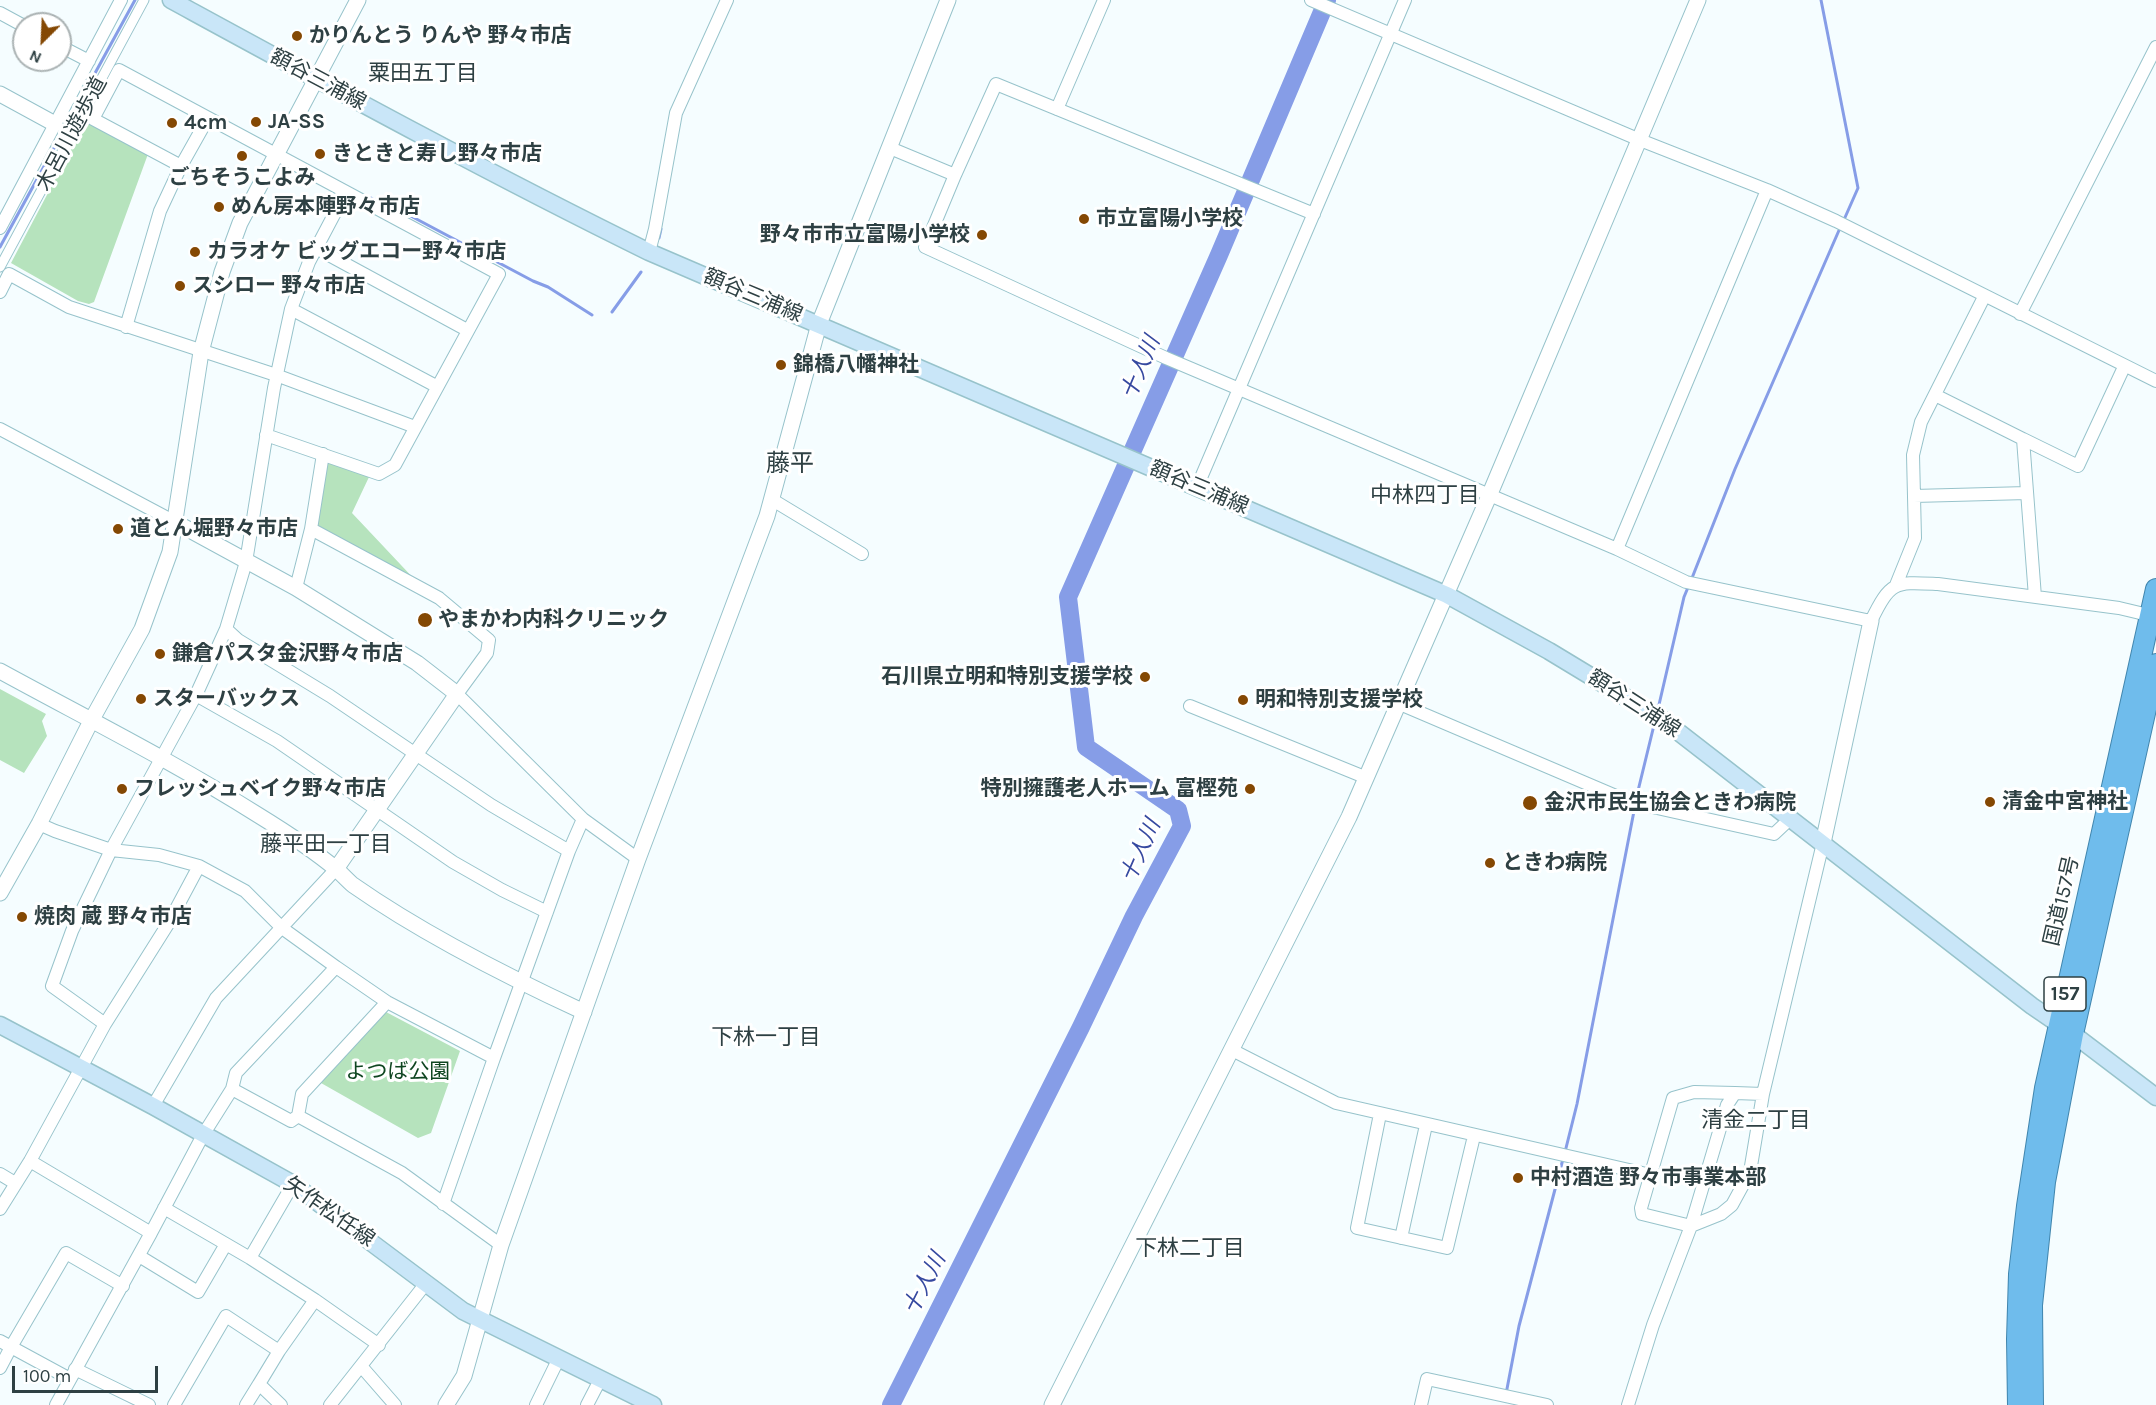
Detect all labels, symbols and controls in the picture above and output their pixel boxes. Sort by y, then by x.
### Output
north arrow [12,12,72,72]
place label: かりんとう りんや 野々市店 [309,23,572,49]
marker: かりんとう りんや 野々市店 [290,29,304,43]
street label: 額谷三浦線 [266,44,370,116]
text: N [26,46,44,68]
district label: 粟田五丁目 [368,61,478,87]
street label: 木呂川遊歩道 [31,72,113,196]
place label: JA-SS [268,109,325,135]
place label: 4cm [184,110,228,136]
marker: JA-SS [249,115,263,129]
marker: 4cm [165,116,179,130]
place label: きときと寿し野々市店 [332,141,542,167]
marker: きときと寿し野々市店 [313,147,327,161]
marker: ごちそうこよみ [235,149,249,163]
place label: ごちそうこよみ [169,165,315,191]
place label: めん房本陣野々市店 [231,194,420,220]
marker: めん房本陣野々市店 [212,200,226,214]
place label: 市立富陽小学校 [1096,206,1243,232]
marker: 市立富陽小学校 [1077,212,1091,226]
place label: 野々市市立富陽小学校 [760,222,970,248]
marker: 野々市市立富陽小学校 [975,228,989,242]
place label: カラオケ ビッグエコー野々市店 [207,239,506,265]
marker: カラオケ ビッグエコー野々市店 [188,245,202,259]
street label: 額谷三浦線 [700,264,806,328]
place label: スシロー 野々市店 [192,273,365,299]
marker: スシロー 野々市店 [173,279,187,293]
water label: 十人川 [1116,332,1166,404]
place label: 錦橋八幡神社 [793,352,919,378]
marker: 錦橋八幡神社 [774,358,788,372]
district label: 藤平 [766,450,814,478]
street label: 額谷三浦線 [1146,456,1252,520]
district label: 中林四丁目 [1370,483,1480,509]
place label: 道とん堀野々市店 [130,516,298,542]
marker: 道とん堀野々市店 [111,522,125,536]
place label: やまかわ内科クリニック [438,607,669,633]
marker: やまかわ内科クリニック [416,611,434,629]
place label: 鎌倉パスタ金沢野々市店 [172,641,403,667]
marker: 鎌倉パスタ金沢野々市店 [153,647,167,661]
place label: 石川県立明和特別支援学校 [881,664,1133,690]
street label: 額谷三浦線 [1583,665,1685,743]
marker: 石川県立明和特別支援学校 [1138,670,1152,684]
place label: スターバックス [153,686,300,712]
place label: 明和特別支援学校 [1255,687,1423,713]
marker: スターバックス [134,692,148,706]
marker: 明和特別支援学校 [1236,693,1250,707]
place label: フレッシュベイク野々市店 [134,776,386,802]
place label: 特別擁護老人ホーム 富樫苑 [981,776,1238,802]
marker: フレッシュベイク野々市店 [115,782,129,796]
marker: 特別擁護老人ホーム 富樫苑 [1243,782,1257,796]
place label: 清金中宮神社 [2002,789,2128,815]
place label: 金沢市民生協会ときわ病院 [1544,790,1796,816]
marker: 金沢市民生協会ときわ病院 [1521,794,1539,812]
marker: 清金中宮神社 [1983,795,1997,809]
water label: 十人川 [1116,815,1166,887]
district label: 藤平田一丁目 [260,832,392,858]
place label: ときわ病院 [1502,850,1607,876]
street label: 国道157号 [2039,854,2085,948]
marker: ときわ病院 [1483,856,1497,870]
place label: 焼肉 蔵 野々市店 [34,904,192,930]
marker: 焼肉 蔵 野々市店 [15,910,29,924]
road number: 157 [2044,977,2086,1011]
district label: 下林一丁目 [711,1025,821,1051]
park label: よつば公園 [346,1059,450,1085]
district label: 清金二丁目 [1701,1108,1811,1134]
place label: 中村酒造 野々市事業本部 [1530,1165,1766,1191]
marker: 中村酒造 野々市事業本部 [1511,1171,1525,1185]
street label: 矢作松任線 [279,1172,379,1252]
district label: 下林二丁目 [1135,1236,1245,1262]
water label: 十人川 [898,1249,952,1319]
scale bar [15,1354,160,1392]
text: 100 m [23,1365,71,1387]

